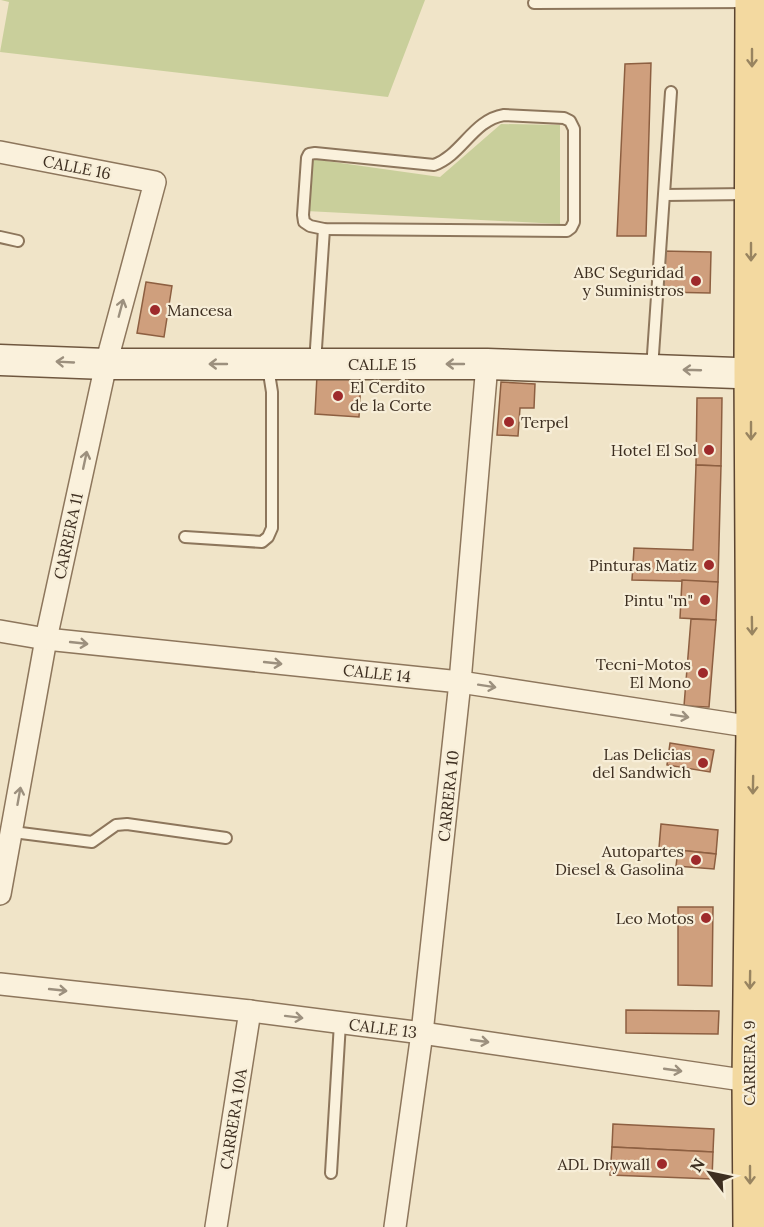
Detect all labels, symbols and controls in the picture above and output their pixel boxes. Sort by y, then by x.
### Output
one-way arrow [746,48,758,68]
street label: CALLE 16 [41,151,113,183]
one-way arrow [745,242,757,262]
place label: ABC Seguridad y Suministros [573,262,684,300]
marker: ABC Seguridad y Suministros [689,274,703,288]
one-way arrow [116,299,127,318]
place label: Mancesa [167,300,232,320]
marker: Mancesa [148,303,162,317]
street label: CALLE 15 [348,354,416,374]
one-way arrow [56,357,76,368]
one-way arrow [209,358,229,370]
one-way arrow [446,358,466,370]
one-way arrow [683,365,703,376]
place label: El Cerdito de la Corte [350,377,432,415]
marker: El Cerdito de la Corte [331,389,345,403]
place label: Terpel [521,412,569,432]
marker: Terpel [502,415,516,429]
one-way arrow [745,420,757,440]
place label: Hotel El Sol [611,440,697,460]
marker: Hotel El Sol [702,443,716,457]
one-way arrow [80,451,91,470]
street label: CARRERA 11 [49,491,87,581]
place label: Pinturas Matiz [589,555,697,575]
marker: Pinturas Matiz [702,558,716,572]
place label: Pintu "m" [624,590,693,610]
marker: Pintu "m" [698,593,712,607]
one-way arrow [747,615,758,635]
one-way arrow [68,637,88,648]
place label: Tecni-Motos El Mono [596,654,691,692]
one-way arrow [262,658,282,669]
street label: CALLE 14 [342,659,412,687]
marker: Tecni-Motos El Mono [696,666,710,680]
one-way arrow [477,681,497,692]
one-way arrow [670,710,689,721]
place label: Las Delicias del Sandwich [592,744,691,782]
street label: CARRERA 10 [433,749,463,843]
marker: Las Delicias del Sandwich [696,756,710,770]
one-way arrow [747,775,758,795]
one-way arrow [14,786,25,806]
place label: Autopartes Diesel & Gasolina [555,841,684,879]
marker: Autopartes Diesel & Gasolina [689,853,703,867]
place label: Leo Motos [616,908,694,928]
marker: Leo Motos [699,911,713,925]
one-way arrow [744,970,756,990]
one-way arrow [48,985,68,996]
one-way arrow [283,1012,303,1023]
street label: CALLE 13 [348,1014,418,1042]
street label: CARRERA 9 [739,1020,759,1106]
one-way arrow [469,1036,489,1047]
one-way arrow [662,1064,682,1075]
street label: CARRERA 10A [215,1066,251,1171]
north arrow [680,1143,740,1203]
place label: ADL Drywall [557,1154,650,1174]
text: N [686,1155,709,1176]
marker: ADL Drywall [655,1157,669,1171]
one-way arrow [744,1165,756,1185]

